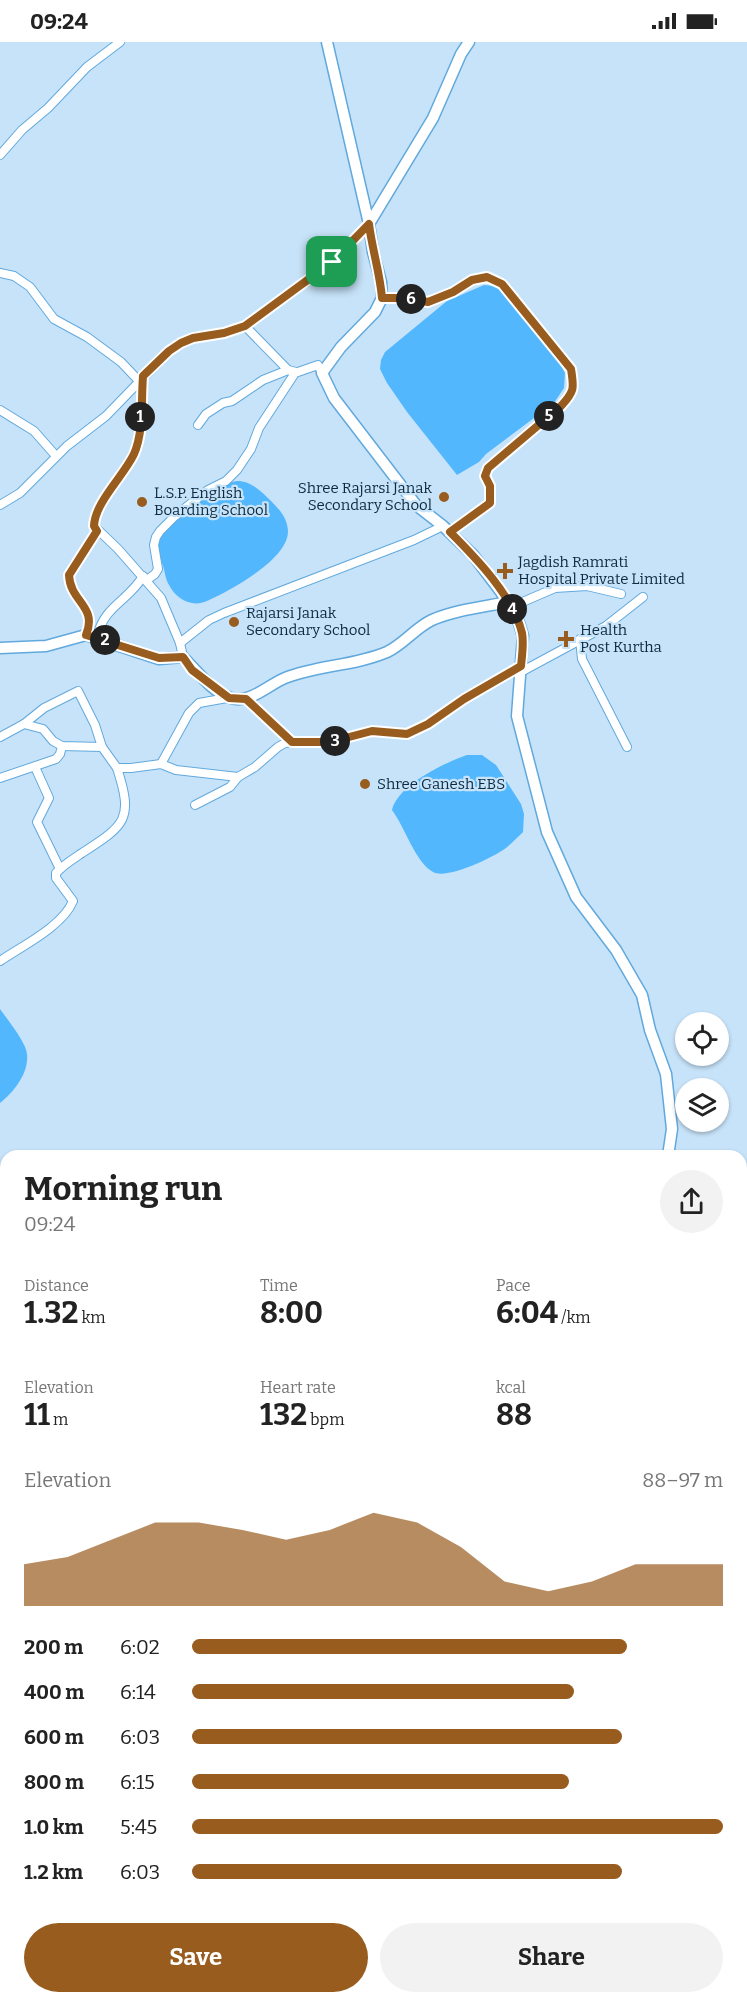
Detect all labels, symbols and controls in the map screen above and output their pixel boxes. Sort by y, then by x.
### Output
text: 09:24 [30,8,88,35]
pin [306,236,357,287]
icon: arrive [315,245,348,278]
pin: 6 [396,284,426,314]
text: 6 [406,289,416,308]
pin: 5 [534,401,564,431]
pin: 1 [125,402,155,432]
text: 5 [545,406,553,425]
text: 1 [137,407,143,426]
place label: Shree Rajarsi Janak Secondary School [298,479,432,514]
place label: L.S.P. English Boarding School [154,484,268,519]
marker: Shree Rajarsi Janak Secondary School [437,490,451,504]
marker: L.S.P. English Boarding School [135,495,149,509]
place label: Jagdish Ramrati Hospital Private Limited [517,553,685,588]
marker: Jagdish Ramrati Hospital Private Limited [496,562,514,580]
pin: 4 [497,594,527,624]
text: 4 [507,599,517,618]
place label: Rajarsi Janak Secondary School [246,604,370,639]
marker: Rajarsi Janak Secondary School [227,615,241,629]
place label: Health Post Kurtha [580,621,662,656]
pin: 2 [90,625,120,655]
text: 2 [100,630,110,649]
marker: Health Post Kurtha [557,630,575,648]
pin: 3 [320,726,350,756]
text: 3 [330,731,340,750]
place label: Shree Ganesh EBS [377,775,505,793]
marker: Shree Ganesh EBS [358,777,372,791]
map controls [675,1012,729,1132]
button: locate [675,1012,729,1066]
button: layers [675,1078,729,1132]
text: Morning run [24,1169,222,1209]
button: share [660,1170,723,1233]
text: 09:24 [24,1212,75,1236]
text: Distance [24,1276,89,1295]
text: Time [260,1276,298,1295]
text: Pace [496,1276,531,1295]
text: 1.32 [24,1295,78,1331]
text: 8:00 [260,1295,323,1331]
text: 6:04 [496,1295,558,1331]
text: km [78,1308,106,1327]
text: /km [558,1308,591,1327]
text: Elevation [24,1378,94,1397]
text: Heart rate [260,1378,336,1397]
text: kcal [496,1378,526,1397]
text: 11 [24,1397,50,1433]
text: 132 [260,1397,307,1433]
text: 88 [496,1397,532,1433]
text: m [50,1410,68,1429]
text: bpm [307,1410,344,1429]
text: Elevation [24,1468,111,1492]
text: 88–97 m [642,1468,723,1492]
text: 200 m [24,1635,83,1659]
text: 6:02 [120,1635,160,1659]
text: 400 m [24,1680,84,1704]
text: 6:14 [120,1680,156,1704]
text: 600 m [24,1725,84,1749]
text: 6:03 [120,1725,160,1749]
text: 800 m [24,1770,84,1794]
text: 6:15 [120,1770,155,1794]
text: 1.0 km [24,1815,84,1839]
text: 5:45 [120,1815,157,1839]
text: 1.2 km [24,1860,83,1884]
text: 6:03 [120,1860,160,1884]
button: Save [24,1923,368,1992]
button: Share [380,1923,723,1992]

